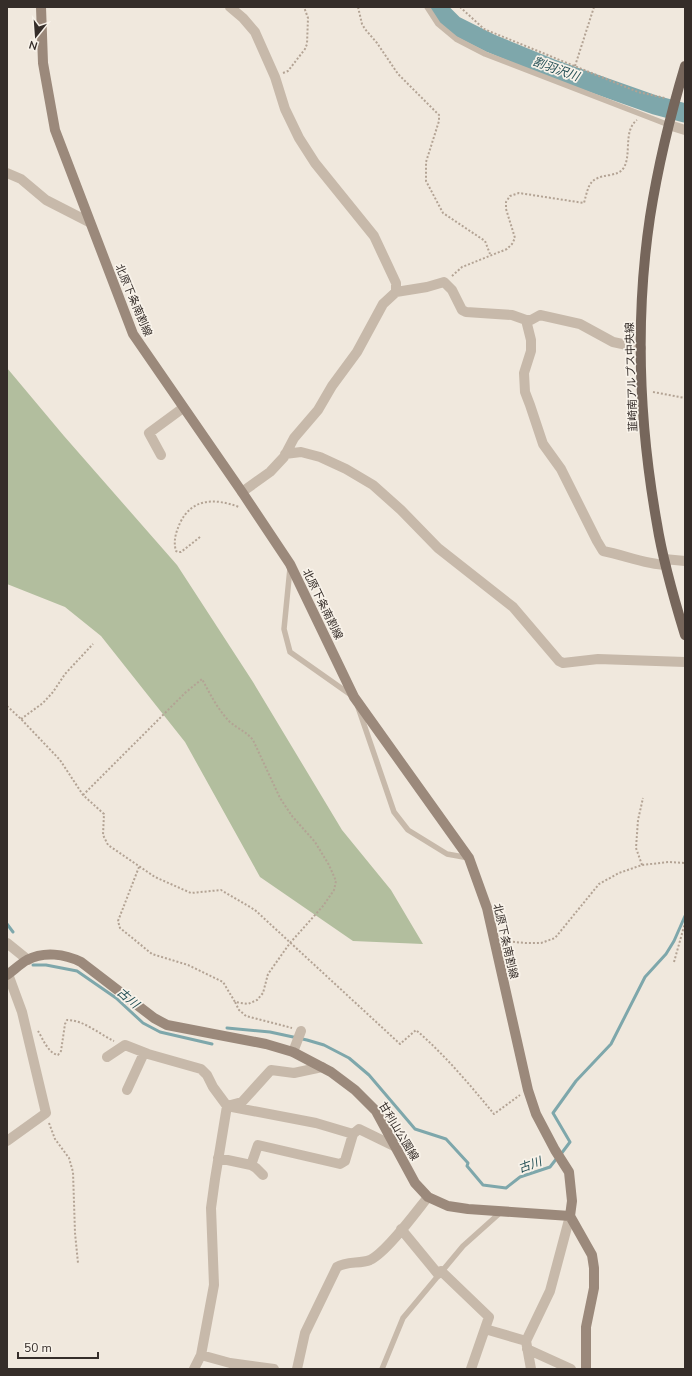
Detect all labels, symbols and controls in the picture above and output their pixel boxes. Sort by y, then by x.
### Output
north arrow [16,16,56,56]
text: N [27,37,39,53]
water label: 割羽沢川 [531,53,583,85]
street label: 北原下条南割線 [112,262,155,339]
street label: 韮崎南アルプス中央線 [622,322,641,432]
street label: 北原下条南割線 [299,566,346,642]
street label: 北原下条南割線 [490,902,521,980]
water label: 古川 [114,984,144,1013]
street label: 甘利山公園線 [375,1099,422,1163]
water label: 古川 [516,1153,546,1177]
scale bar [18,1334,98,1360]
text: 50 m [24,1340,52,1356]

